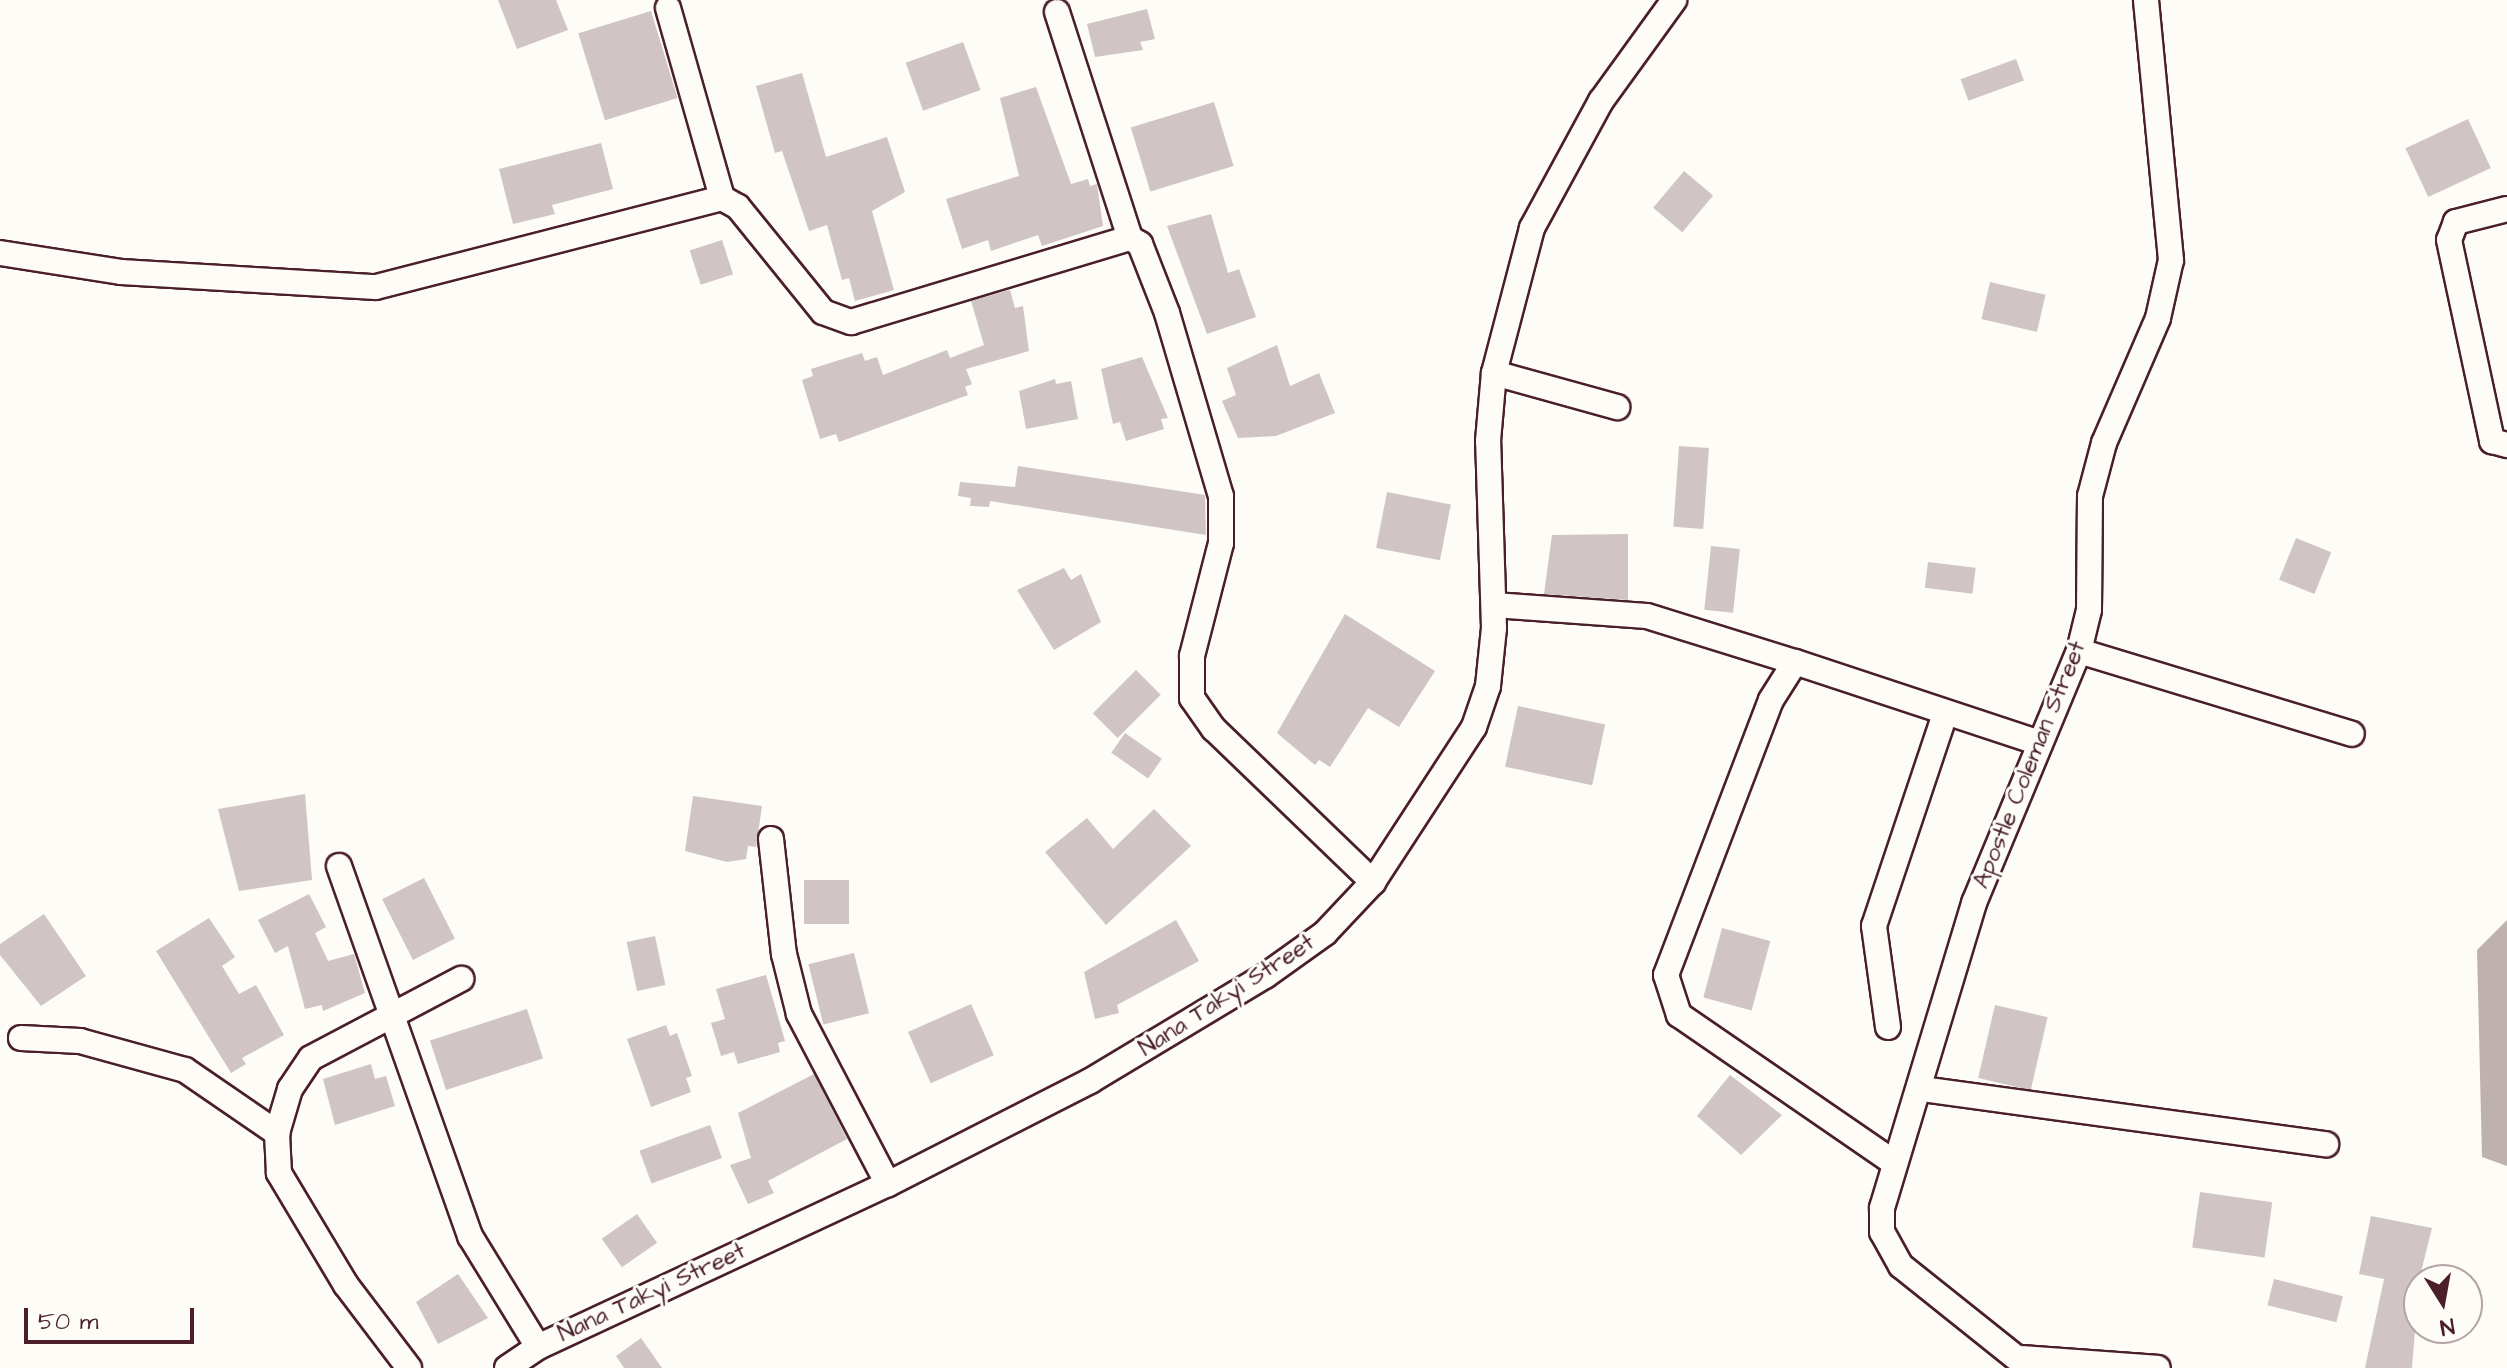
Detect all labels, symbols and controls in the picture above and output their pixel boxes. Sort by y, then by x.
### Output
street label: Apostle Coleman Street [1967,637,2093,893]
street label: Nana Takyi Street [1134,929,1320,1063]
street label: Nana Takyi Street [554,1237,750,1349]
north arrow [2403,1264,2483,1344]
scale bar [28,1292,198,1342]
text: 50 m [38,1305,98,1339]
text: N [2438,1310,2457,1343]

